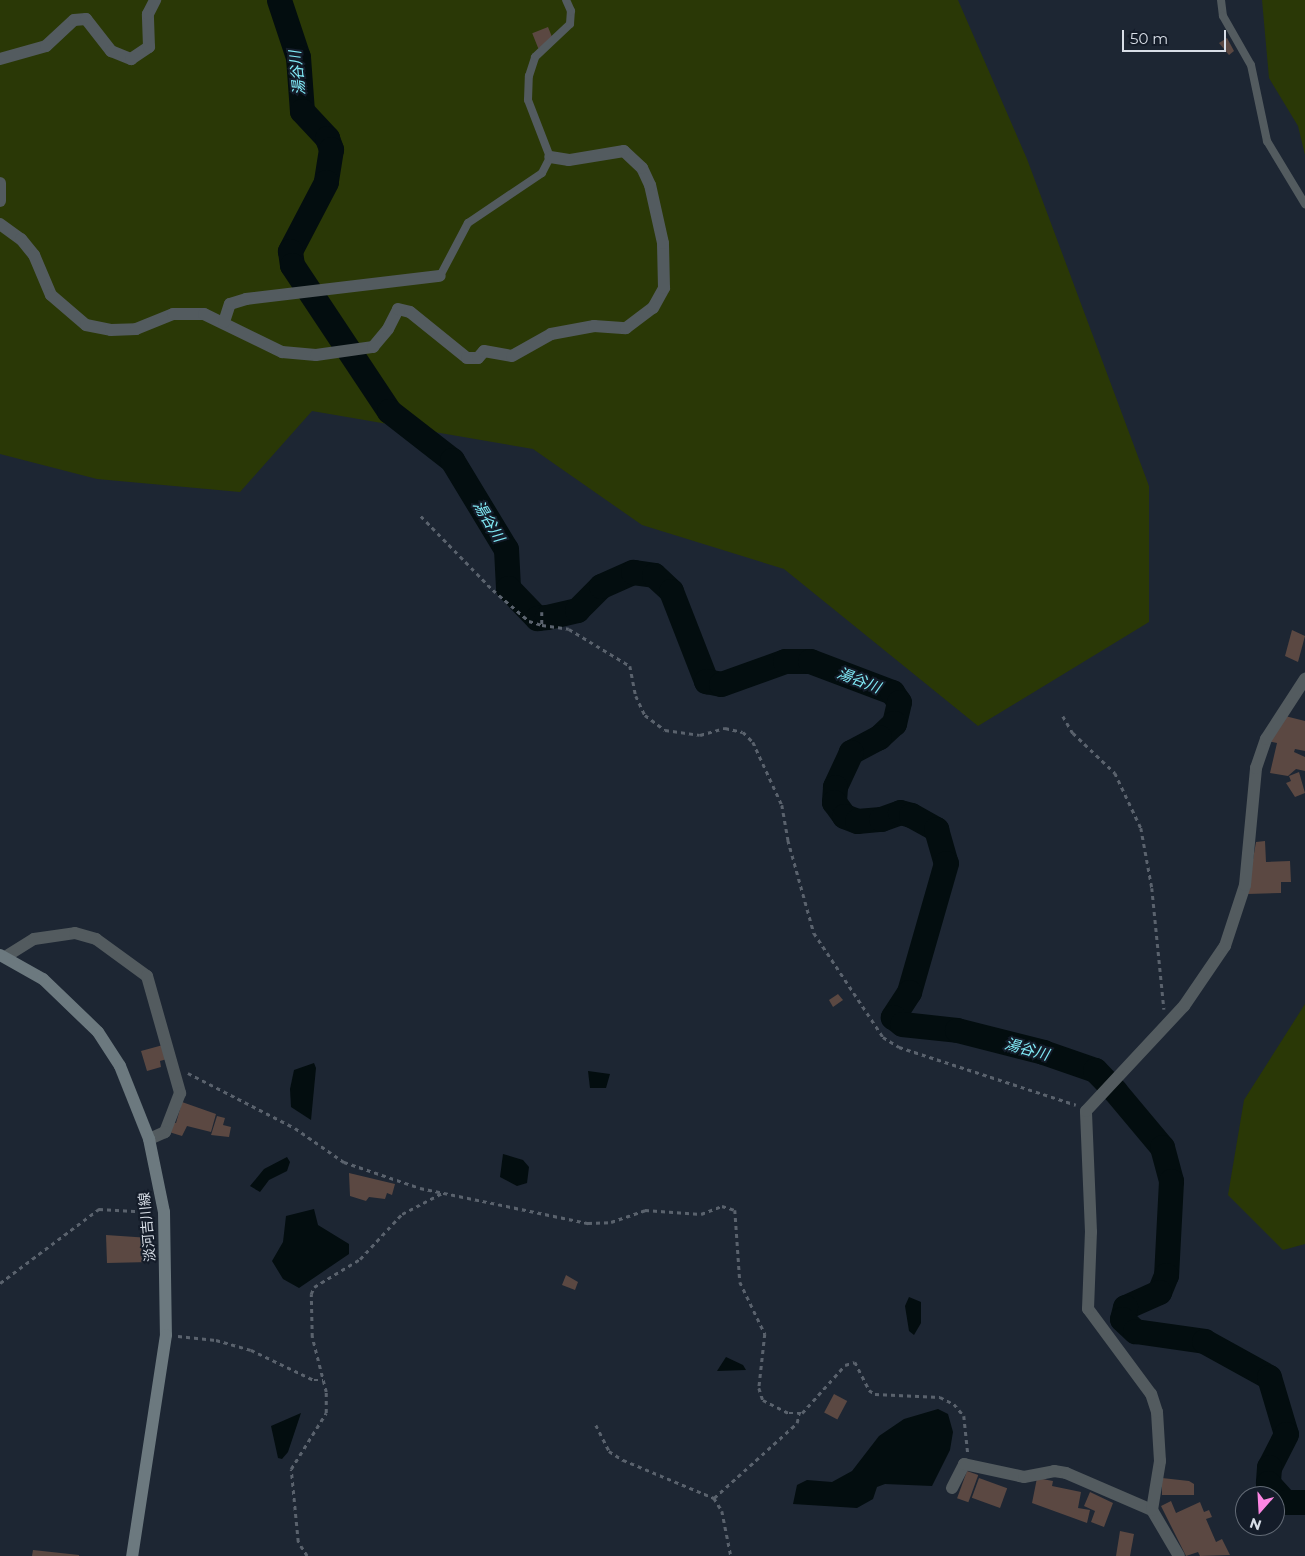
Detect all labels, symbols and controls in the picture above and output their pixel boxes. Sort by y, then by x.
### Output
scale bar [1125,20,1229,52]
text: 50 m [1130,29,1168,48]
water label: 湯谷川 [286,50,308,96]
water label: 湯谷川 [470,497,508,545]
water label: 湯谷川 [835,664,883,696]
water label: 湯谷川 [1003,1034,1051,1064]
street label: 淡河吉川線 [136,1191,158,1263]
north arrow [1235,1486,1285,1536]
text: N [1247,1514,1264,1535]

